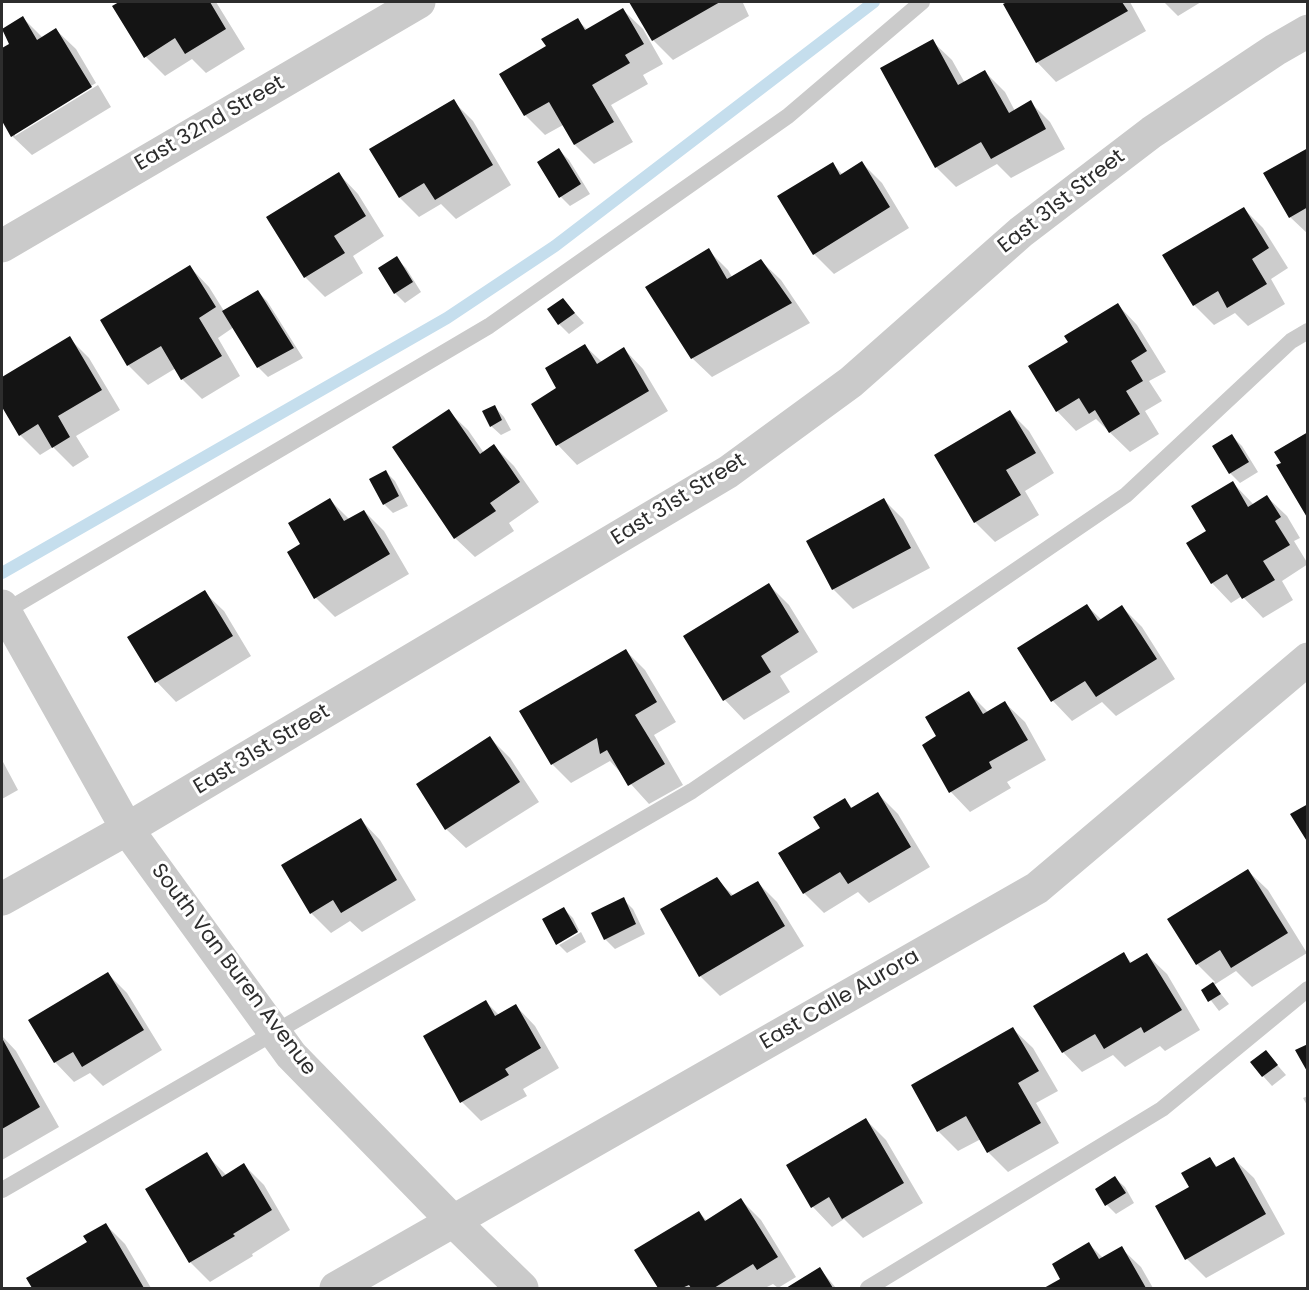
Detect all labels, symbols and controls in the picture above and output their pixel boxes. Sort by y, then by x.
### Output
street label: East 32nd Street [131,71,289,177]
street label: East 31st Street [994,145,1130,259]
street label: East 31st Street [607,449,751,551]
street label: East 31st Street [190,700,334,800]
street label: South Van Buren Avenue [145,859,321,1081]
street label: East Calle Aurora [756,944,924,1056]

